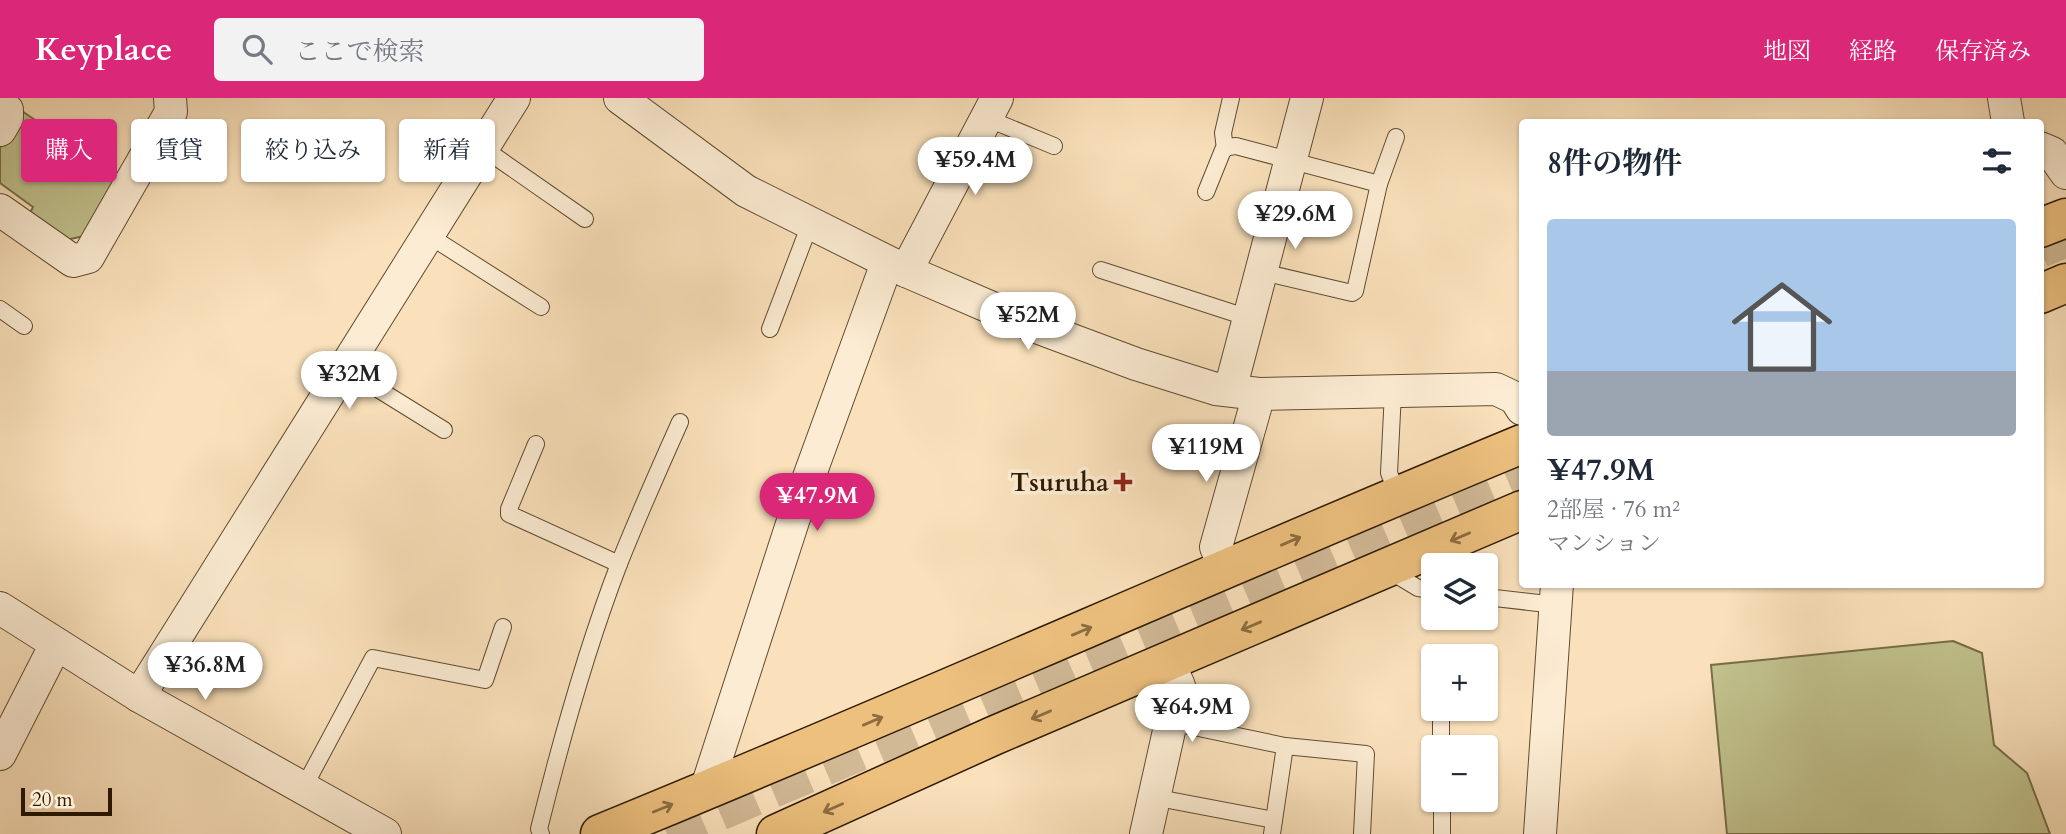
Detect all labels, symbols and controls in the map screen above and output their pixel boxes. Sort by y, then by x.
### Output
search box [214,18,704,81]
text: Keyplace [35,27,172,72]
icon: search [238,30,276,68]
text: ここで検索 [294,34,424,69]
text: 地図 [1763,35,1811,68]
text: 経路 [1849,35,1897,68]
text: 保存済み [1935,35,2031,68]
chip: 購入 [21,119,117,182]
chip: 賃貸 [131,119,227,182]
chip: 絞り込み [241,119,385,182]
chip: 新着 [399,119,495,182]
pin: ¥59.4M [918,138,1032,197]
icon: filters [1978,142,2016,180]
text: 8件の物件 [1547,143,1682,184]
text: ¥59.4M [934,144,1016,175]
pin: ¥29.6M [1238,192,1352,251]
text: ¥29.6M [1254,198,1336,229]
icon: home [1719,264,1845,390]
pin: ¥52M [987,292,1069,352]
text: ¥52M [996,299,1060,330]
pin: ¥32M [308,352,390,411]
text: ¥32M [317,358,381,389]
pin: ¥119M [1157,424,1255,484]
text: ¥119M [1168,431,1244,462]
text: ¥47.9M [1547,450,1655,491]
place label: Tsuruha [1010,465,1109,500]
pin: ¥47.9M [760,474,874,533]
marker: Tsuruha [1115,474,1131,490]
text: ¥47.9M [776,480,858,511]
text: 2部屋 · 76 m² [1547,494,1680,525]
text: マンション [1547,528,1661,559]
one-way arrow [1449,531,1471,544]
one-way arrow [1280,534,1301,547]
map controls [1421,553,1498,812]
button: layers [1421,553,1498,630]
one-way arrow [1240,620,1262,633]
one-way arrow [1071,624,1092,637]
pin: ¥36.8M [148,642,262,702]
button: + [1421,644,1498,721]
text: ¥36.8M [164,649,246,680]
pin: ¥64.9M [1135,684,1249,744]
text: ¥64.9M [1151,691,1233,722]
one-way arrow [1031,709,1052,722]
one-way arrow [862,713,883,726]
button: − [1421,735,1498,812]
scale bar [21,785,112,817]
text: 20 m [32,787,73,813]
one-way arrow [652,801,673,814]
one-way arrow [823,802,845,815]

